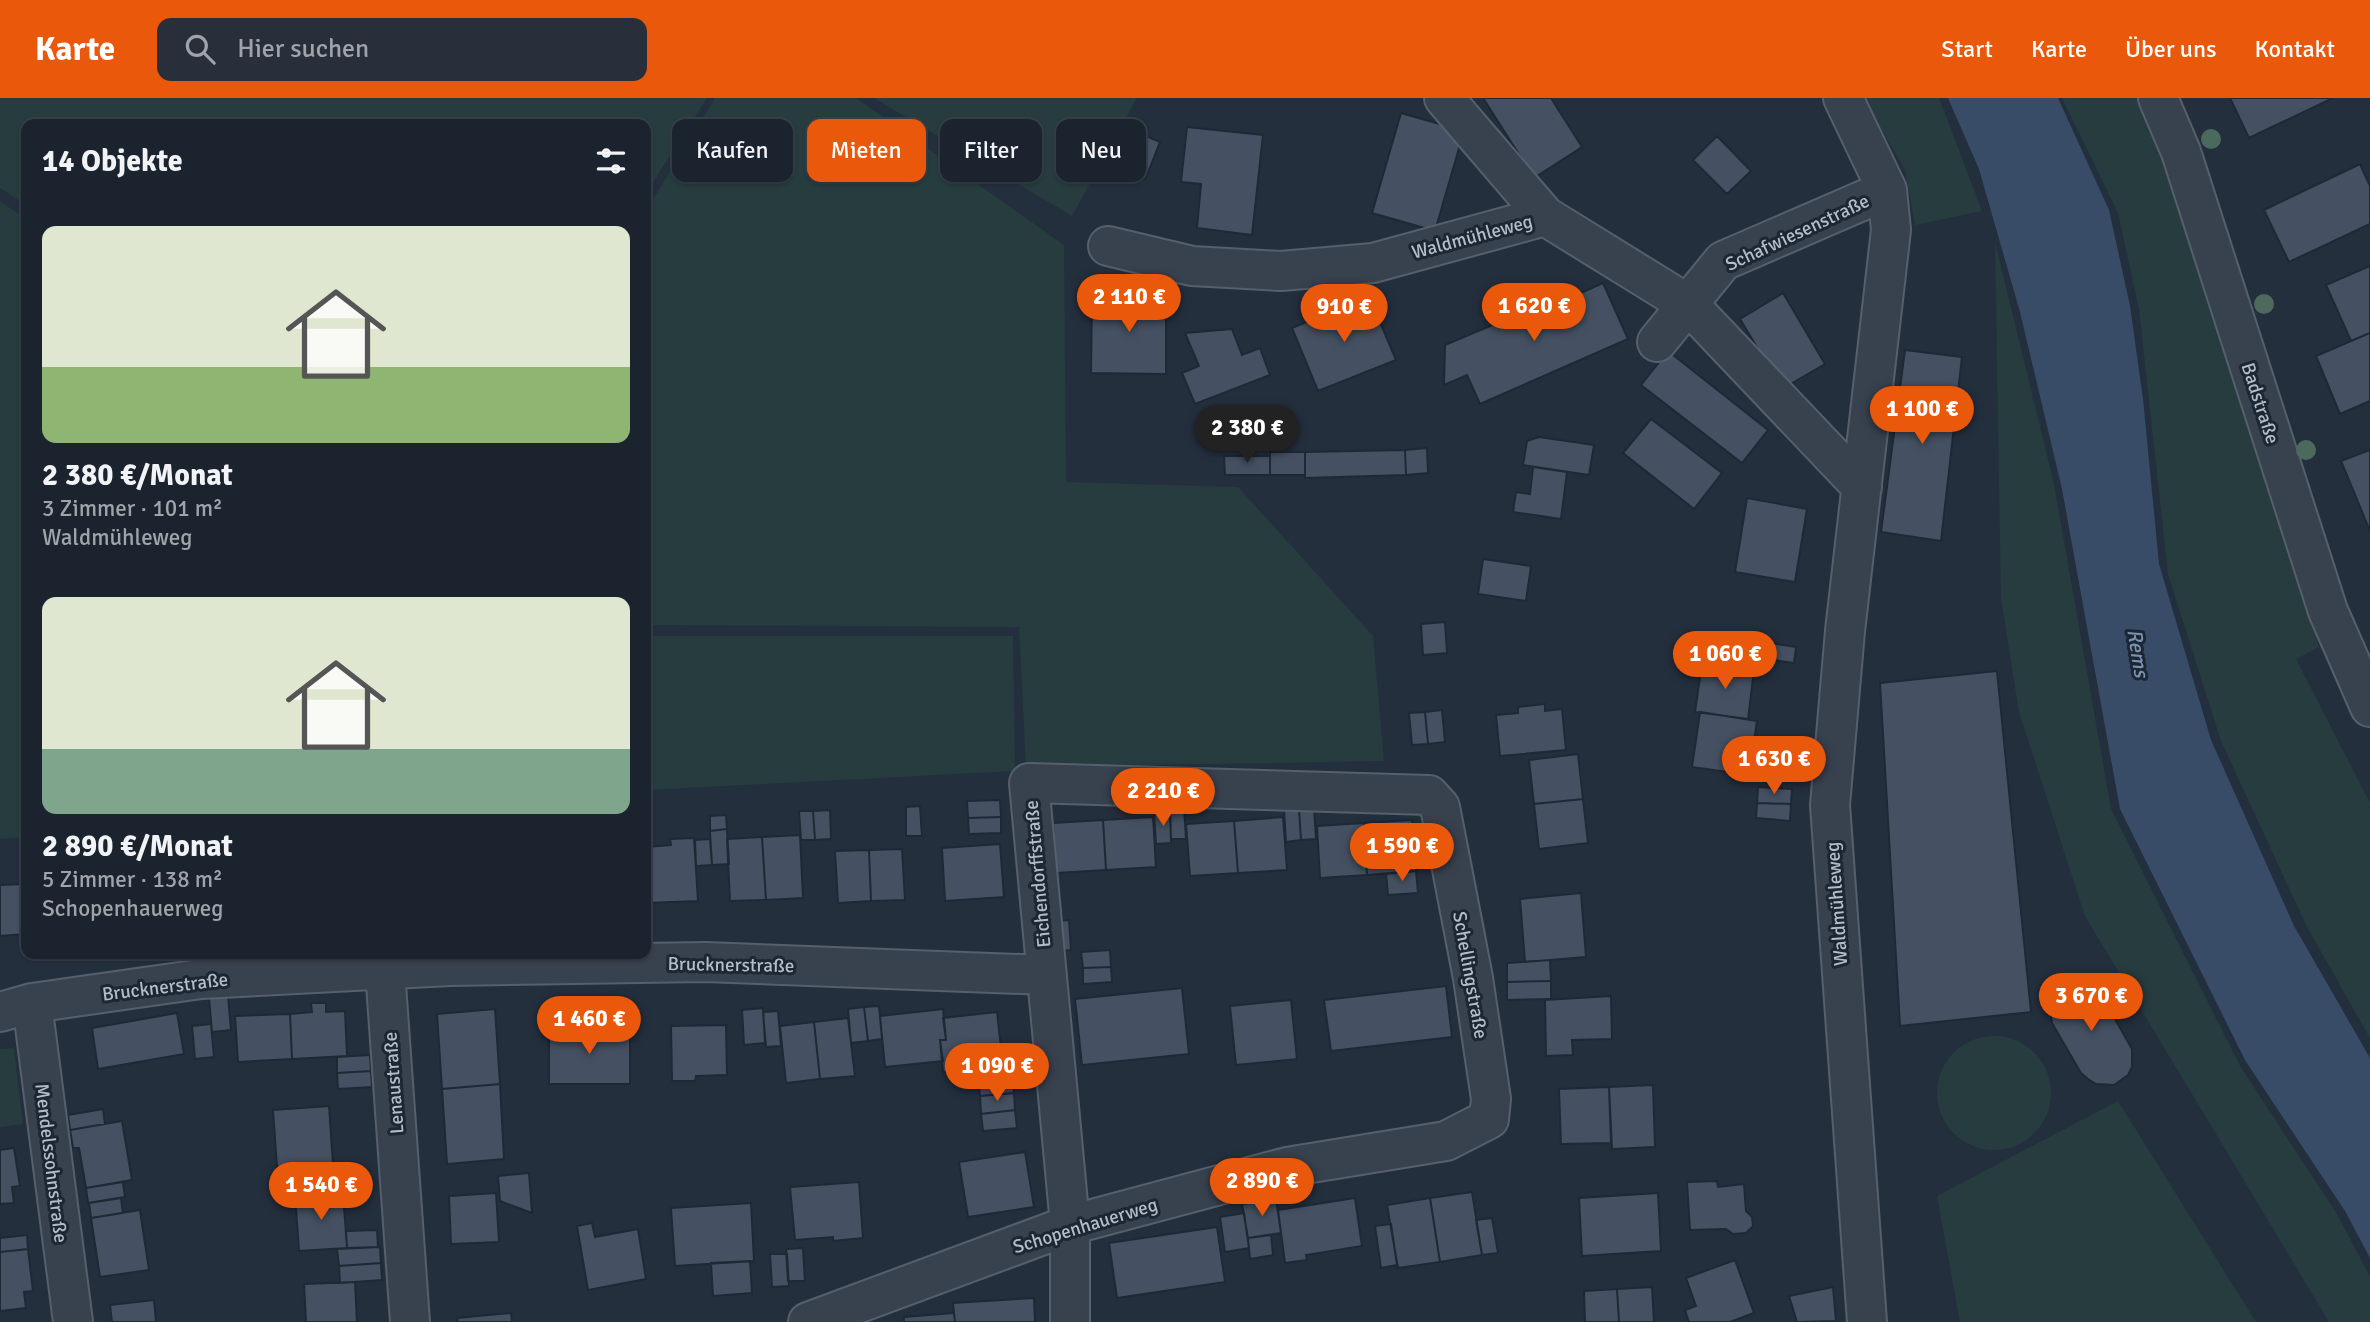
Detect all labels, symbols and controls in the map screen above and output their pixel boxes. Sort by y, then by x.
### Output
search box [157,18,647,81]
text: Karte [35,29,115,70]
icon: search [181,30,219,68]
text: Hier suchen [237,33,369,65]
text: Start [1941,34,1993,64]
text: Karte [2031,34,2087,64]
text: Über uns [2125,34,2217,64]
text: Kontakt [2255,34,2335,64]
chip: Kaufen [672,119,793,182]
chip: Mieten [807,119,926,182]
chip: Filter [940,119,1042,182]
chip: Neu [1056,119,1146,182]
icon: filters [592,142,630,180]
text: 14 Objekte [42,143,183,180]
street label: Schafwiesenstraße [1722,189,1873,277]
street label: Waldmühleweg [1409,209,1535,265]
icon: home [273,271,399,397]
pin: 2 110 € [1064,274,1194,334]
text: 2 110 € [1093,282,1165,311]
pin: 1 620 € [1469,284,1599,343]
pin: 910 € [1295,285,1393,344]
text: 1 620 € [1498,291,1570,320]
text: 910 € [1317,292,1371,321]
street label: Badstraße [2236,360,2284,447]
pin: 1 100 € [1857,386,1987,446]
text: 1 100 € [1886,394,1958,423]
pin: 2 380 € [1182,406,1312,465]
text: 2 380 € [1211,413,1283,442]
text: 2 380 €/Monat [42,457,233,494]
text: 3 Zimmer · 101 m² [42,494,223,523]
text: Waldmühleweg [42,523,192,552]
water label: Rems [2121,627,2155,681]
pin: 1 060 € [1660,632,1790,691]
text: 1 060 € [1689,639,1761,668]
icon: home [273,642,399,768]
pin: 1 630 € [1709,736,1839,796]
text: 1 630 € [1738,744,1810,773]
pin: 2 210 € [1098,768,1228,828]
text: 2 210 € [1127,776,1199,805]
street label: Eichendorffstraße [1020,799,1056,948]
pin: 1 590 € [1337,824,1467,883]
text: 2 890 €/Monat [42,828,233,865]
text: 1 590 € [1366,831,1438,860]
street label: Waldmühleweg [1821,841,1853,967]
text: 5 Zimmer · 138 m² [42,865,223,894]
text: Schopenhauerweg [42,894,224,923]
street label: Schellingstraße [1447,910,1493,1041]
street label: Brucknerstraße [667,952,795,978]
street label: Brucknerstraße [101,967,230,1007]
pin: 3 670 € [2026,974,2156,1033]
text: 3 670 € [2055,981,2127,1010]
pin: 1 460 € [524,996,654,1056]
text: 1 460 € [553,1004,625,1033]
street label: Lenaustraße [378,1031,410,1135]
pin: 1 090 € [932,1044,1062,1103]
text: 1 090 € [961,1051,1033,1080]
street label: Mendelssohnstraße [29,1082,73,1244]
pin: 2 890 € [1197,1158,1327,1218]
pin: 1 540 € [256,1162,386,1222]
text: 2 890 € [1226,1166,1298,1195]
text: 1 540 € [285,1170,357,1199]
street label: Schopenhauerweg [1010,1193,1160,1259]

